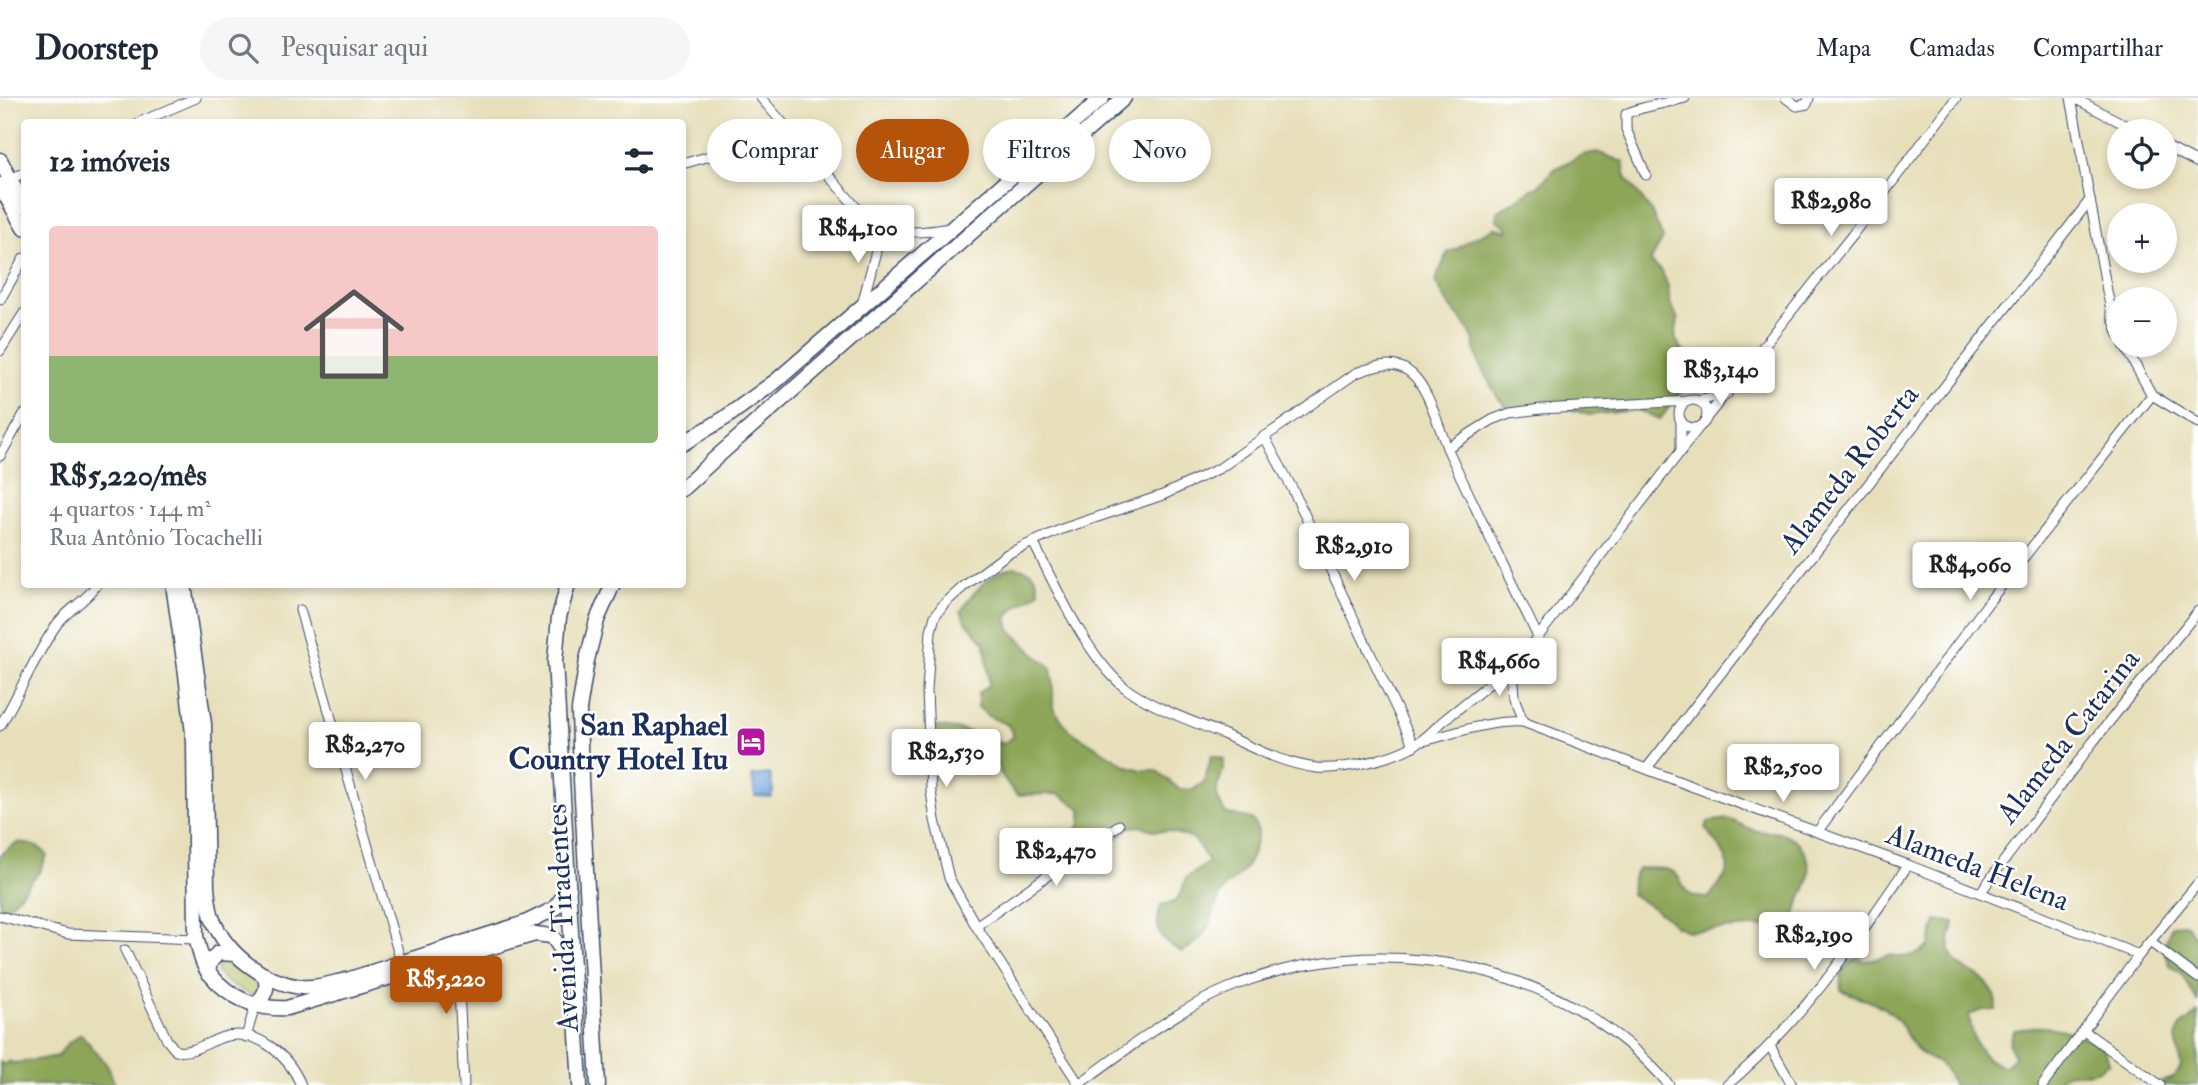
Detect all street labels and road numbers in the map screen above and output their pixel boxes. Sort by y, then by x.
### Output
street label: Alameda Roberta [1771,377,1927,562]
street label: Alameda Catarina [1988,641,2148,832]
street label: Avenida Tiradentes [538,803,587,1034]
street label: Alameda Helena [1880,815,2075,920]

